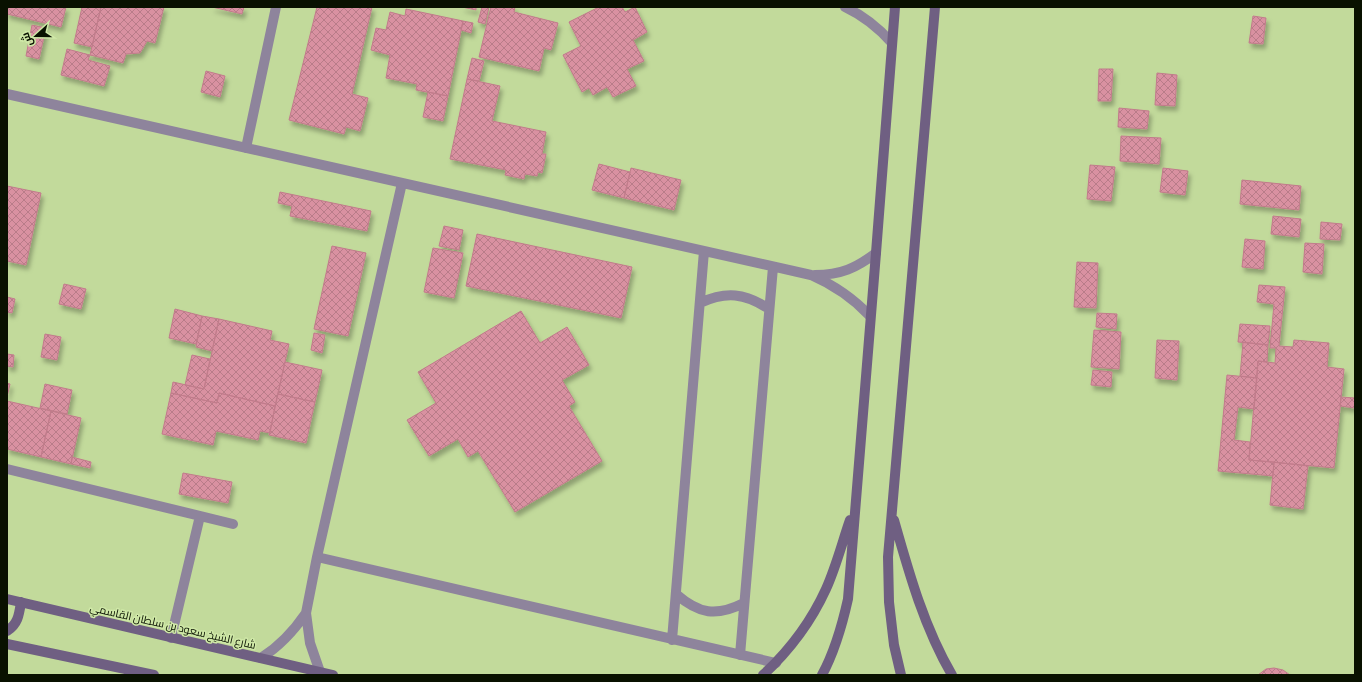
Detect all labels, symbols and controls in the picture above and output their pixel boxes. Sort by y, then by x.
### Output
north arrow [16,16,56,56]
text: ش [18,30,36,49]
street label: شارع الشيخ سعود بن سلطان القاسمي [88,600,257,654]

